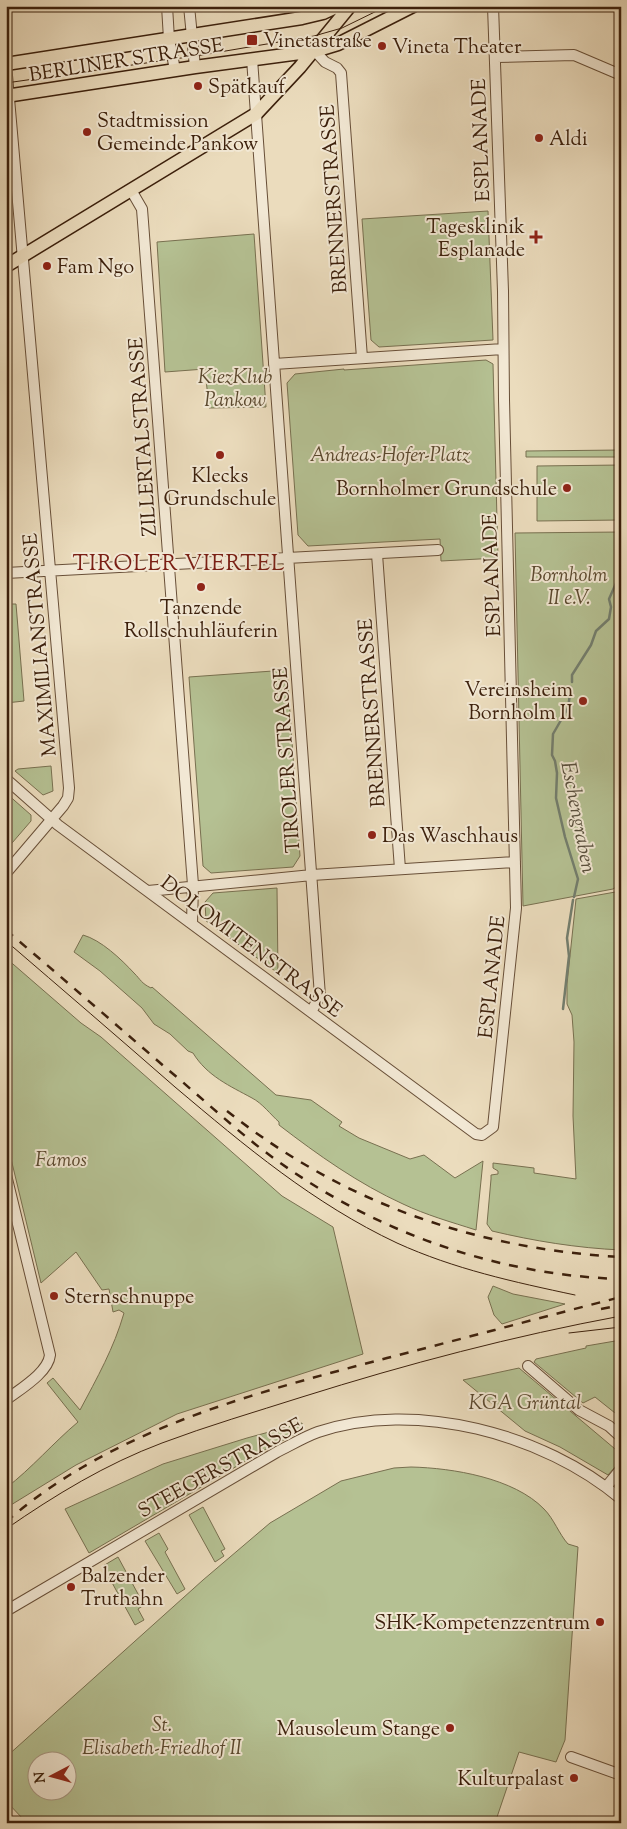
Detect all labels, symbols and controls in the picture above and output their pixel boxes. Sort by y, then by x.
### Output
place label: Vinetastraße [263,28,372,57]
street label: BERLINER STRASSE [27,32,226,91]
marker: Vinetastraße [245,33,259,47]
place label: Vineta Theater [392,34,522,63]
marker: Vineta Theater [376,40,388,52]
place label: Spätkauf [208,74,286,103]
street label: ESPLANADE [466,78,499,202]
marker: Spätkauf [192,80,204,92]
street label: BRENNERSTRASSE [314,103,357,294]
place label: Stadtmission Gemeinde Pankow [97,108,258,160]
marker: Stadtmission Gemeinde Pankow [81,126,93,138]
place label: Aldi [549,126,588,155]
marker: Aldi [533,132,545,144]
place label: Tagesklinik Esplanade [426,214,525,266]
marker: Tagesklinik Esplanade [529,230,543,244]
place label: Fam Ngo [57,254,134,283]
marker: Fam Ngo [41,260,53,272]
street label: ZILLERTALSTRASSE [123,336,166,537]
park label: KiezKlub Pankow [198,364,272,416]
park label: Andreas-Hofer-Platz [310,442,470,471]
marker: Klecks Grundschule [214,449,226,461]
place label: Klecks Grundschule [164,463,276,515]
place label: Bornholmer Grundschule [336,476,557,505]
marker: Bornholmer Grundschule [561,482,573,494]
street label: ESPLANADE [477,513,510,637]
street label: MAXIMILIANSTRASSE [17,532,66,758]
district label: TIROLER VIERTEL [73,549,285,581]
park label: Bornholm II e.V. [530,562,608,614]
marker: Tanzende Rollschuhläuferin [195,581,207,593]
place label: Tanzende Rollschuhläuferin [124,595,278,647]
street label: BRENNERSTRASSE [352,617,395,808]
street label: TIROLER STRASSE [268,666,309,854]
place label: Vereinsheim Bornholm II [464,677,573,729]
marker: Vereinsheim Bornholm II [577,695,589,707]
water label: Eschengraben [551,759,603,876]
place label: Das Waschhaus [382,823,518,852]
marker: Das Waschhaus [366,829,378,841]
street label: DOLOMITENSTRASSE [154,870,347,1026]
street label: ESPLANADE [473,914,514,1040]
park label: Famos [35,1147,87,1176]
place label: Sternschnuppe [64,1284,194,1313]
marker: Sternschnuppe [48,1290,60,1302]
park label: KGA Grüntal [469,1390,581,1419]
street label: STEEGERSTRASSE [133,1412,309,1527]
place label: Balzender Truthahn [81,1563,165,1615]
marker: Balzender Truthahn [65,1581,77,1593]
place label: SHK-Kompetenzzentrum [374,1610,590,1639]
marker: SHK-Kompetenzzentrum [594,1616,606,1628]
park label: St. Elisabeth-Friedhof II [82,1712,243,1764]
place label: Mausoleum Stange [277,1716,440,1745]
marker: Mausoleum Stange [444,1722,456,1734]
north arrow [28,1752,78,1802]
place label: Kulturpalast [458,1766,564,1795]
text: N [31,1771,52,1784]
marker: Kulturpalast [568,1772,580,1784]

